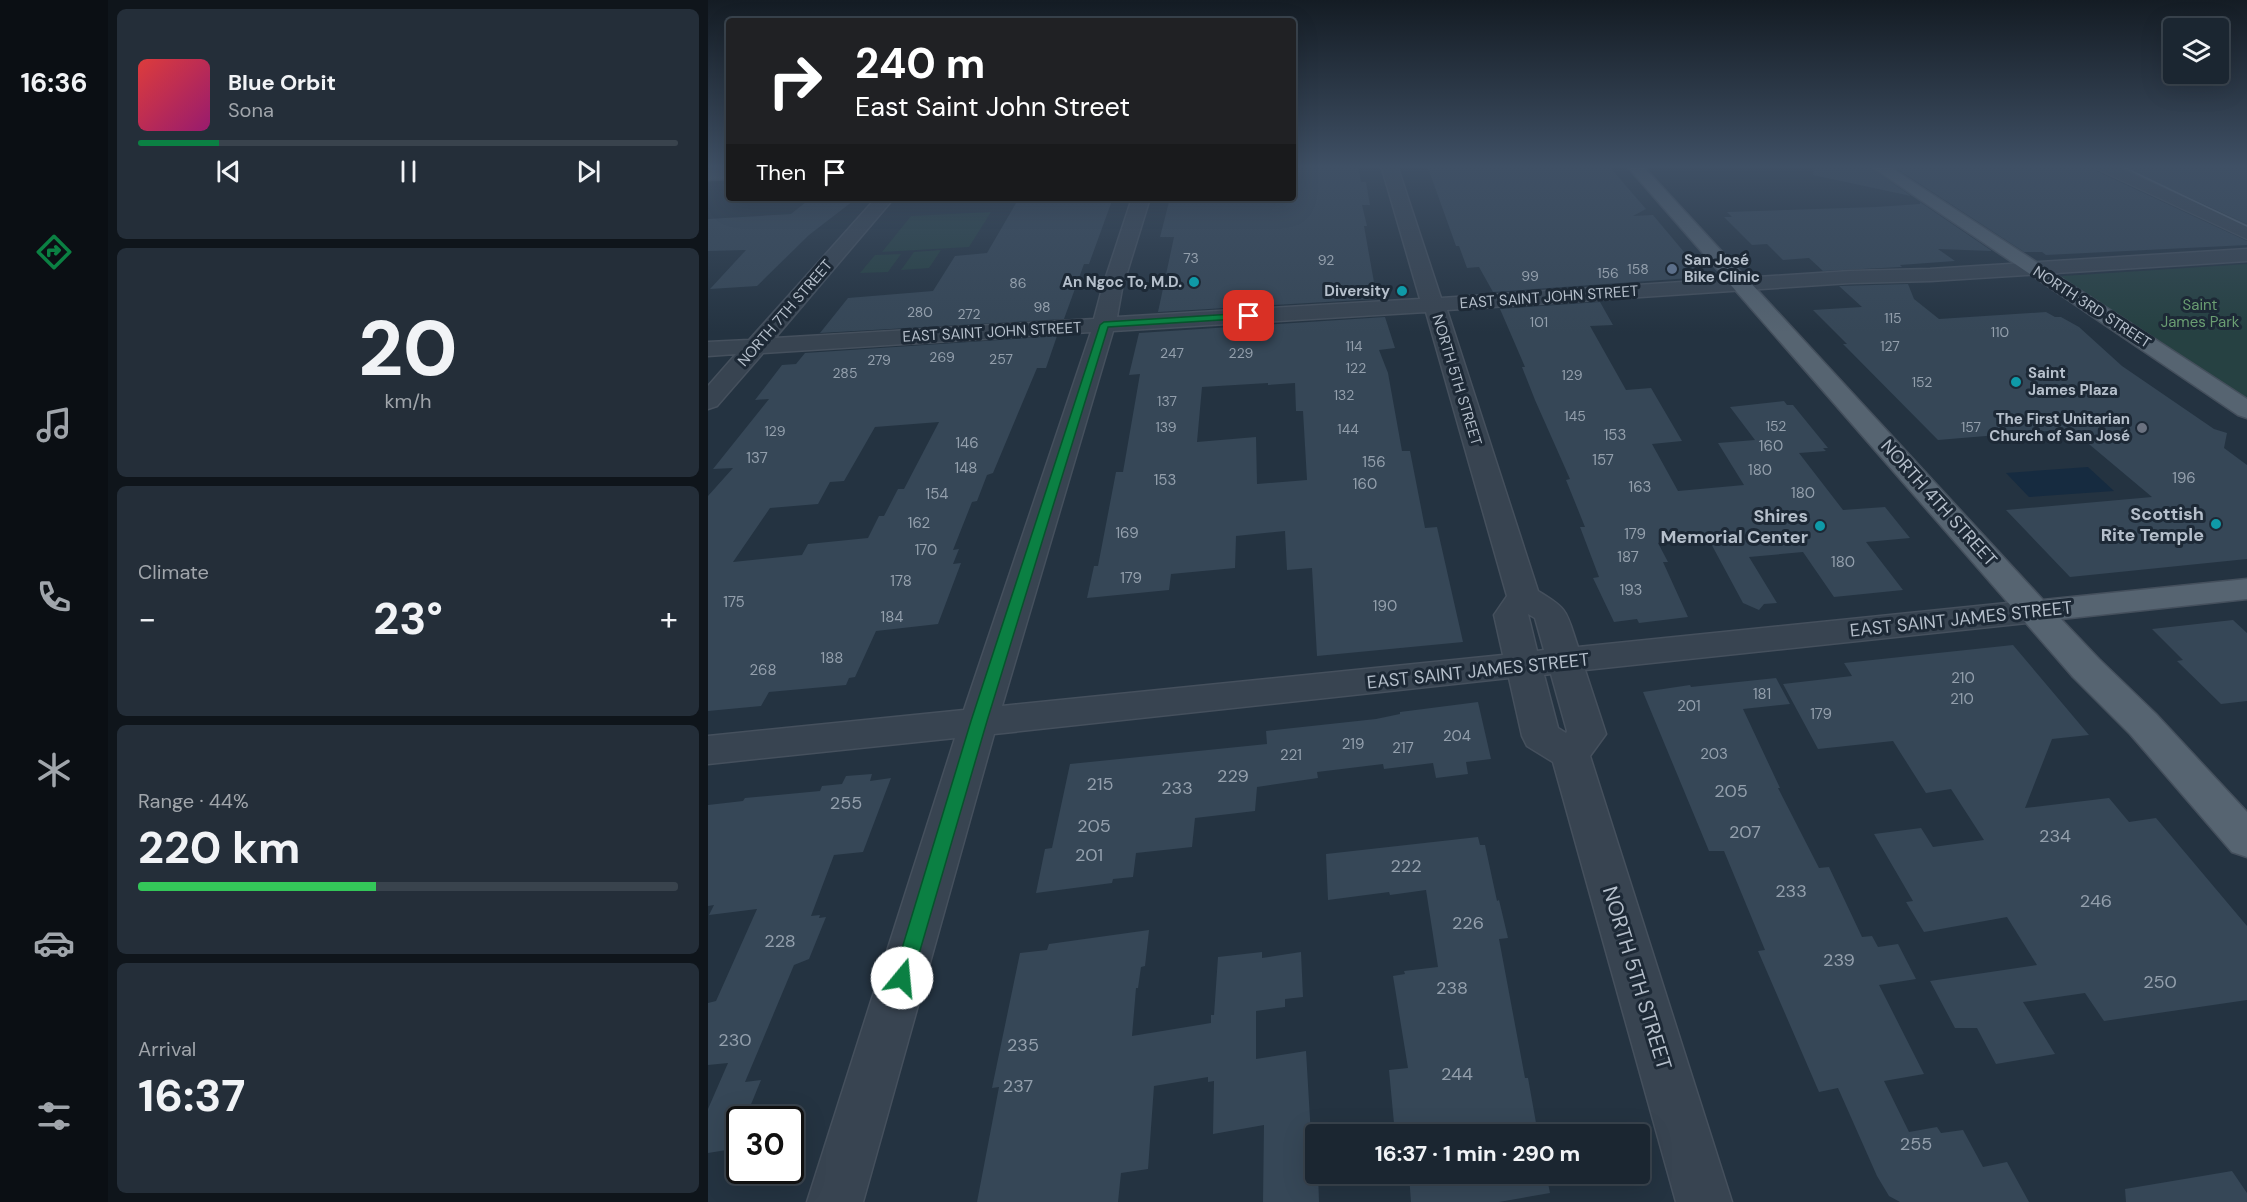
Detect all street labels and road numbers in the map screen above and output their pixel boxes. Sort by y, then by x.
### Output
street label: NORTH 7TH STREET [733,255,837,371]
street label: NORTH 3RD STREET [2029,261,2155,353]
street label: EAST SAINT JOHN STREET [1459,281,1639,313]
street label: NORTH 5TH STREET [1428,312,1486,448]
street label: EAST SAINT JOHN STREET [902,317,1082,347]
street label: NORTH 4TH STREET [1876,434,2002,572]
street label: EAST SAINT JAMES STREET [1849,595,2073,643]
street label: EAST SAINT JAMES STREET [1366,647,1590,695]
street label: NORTH 5TH STREET [1596,883,1678,1073]

